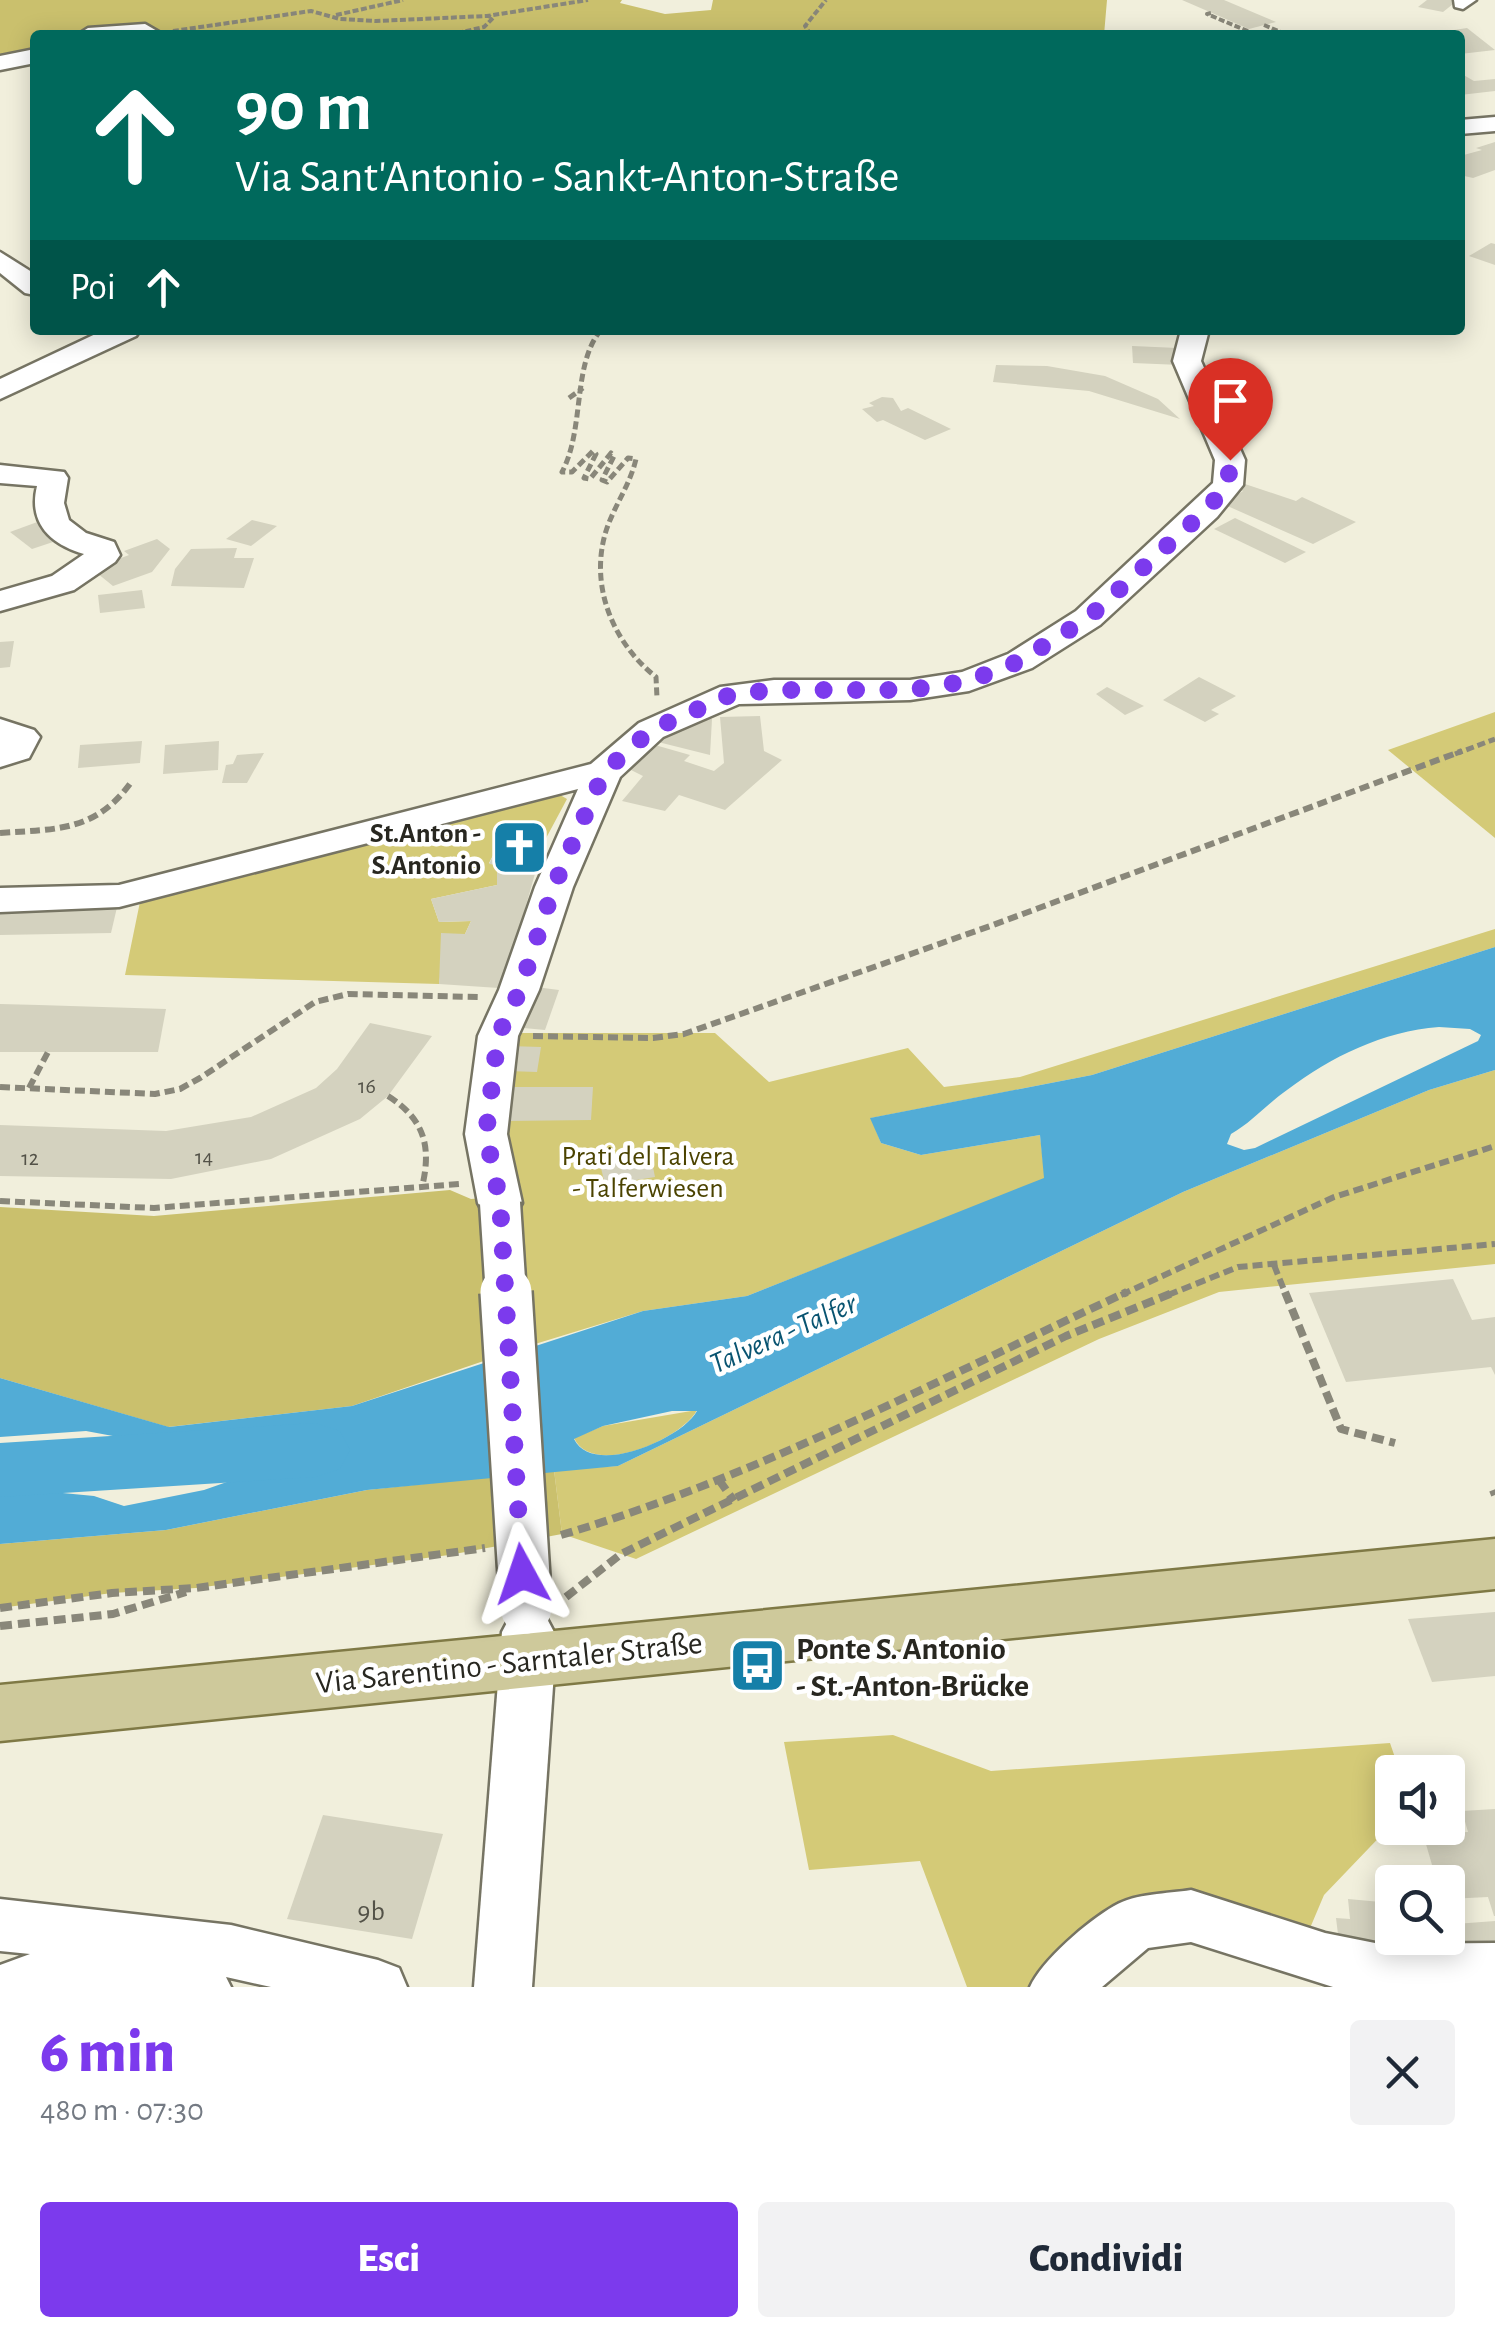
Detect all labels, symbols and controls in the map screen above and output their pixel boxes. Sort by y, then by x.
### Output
icon: ahead [70,70,200,200]
text: 90 m [235,73,372,143]
text: Via Sant'Antonio - Sankt-Anton-Straße [235,155,899,200]
icon: ahead [136,260,191,315]
text: Poi [70,269,116,307]
pin [1188,358,1273,461]
icon: arrive [1203,373,1258,428]
church icon: St.Anton - S.Antonio [490,818,550,878]
place label: St.Anton - S.Antonio [370,820,481,880]
house number: 16 [358,1075,376,1097]
park label: Prati del Talvera - Talferwiesen [562,1143,735,1203]
house number: 14 [195,1146,213,1168]
house number: 12 [21,1147,39,1169]
water label: Talvera - Talfer [706,1288,862,1380]
position arrow [470,1522,574,1626]
street label: Via Sarentino - Sarntaler Straße [314,1627,704,1699]
place label: Ponte S. Antonio - St.-Anton-Brücke [796,1633,1029,1702]
bus stop icon: Ponte S. Antonio - St.-Anton-Brücke [727,1636,787,1696]
map controls [1375,1755,1465,1955]
button: sound [1375,1755,1465,1845]
button: search [1375,1865,1465,1955]
house number: 9b [357,1898,385,1926]
button: close [1350,2020,1455,2125]
text: 6 min [40,2023,175,2083]
text: 480 m · 07:30 [40,2094,204,2126]
button: Esci [40,2202,738,2317]
button: Condividi [758,2202,1455,2317]

